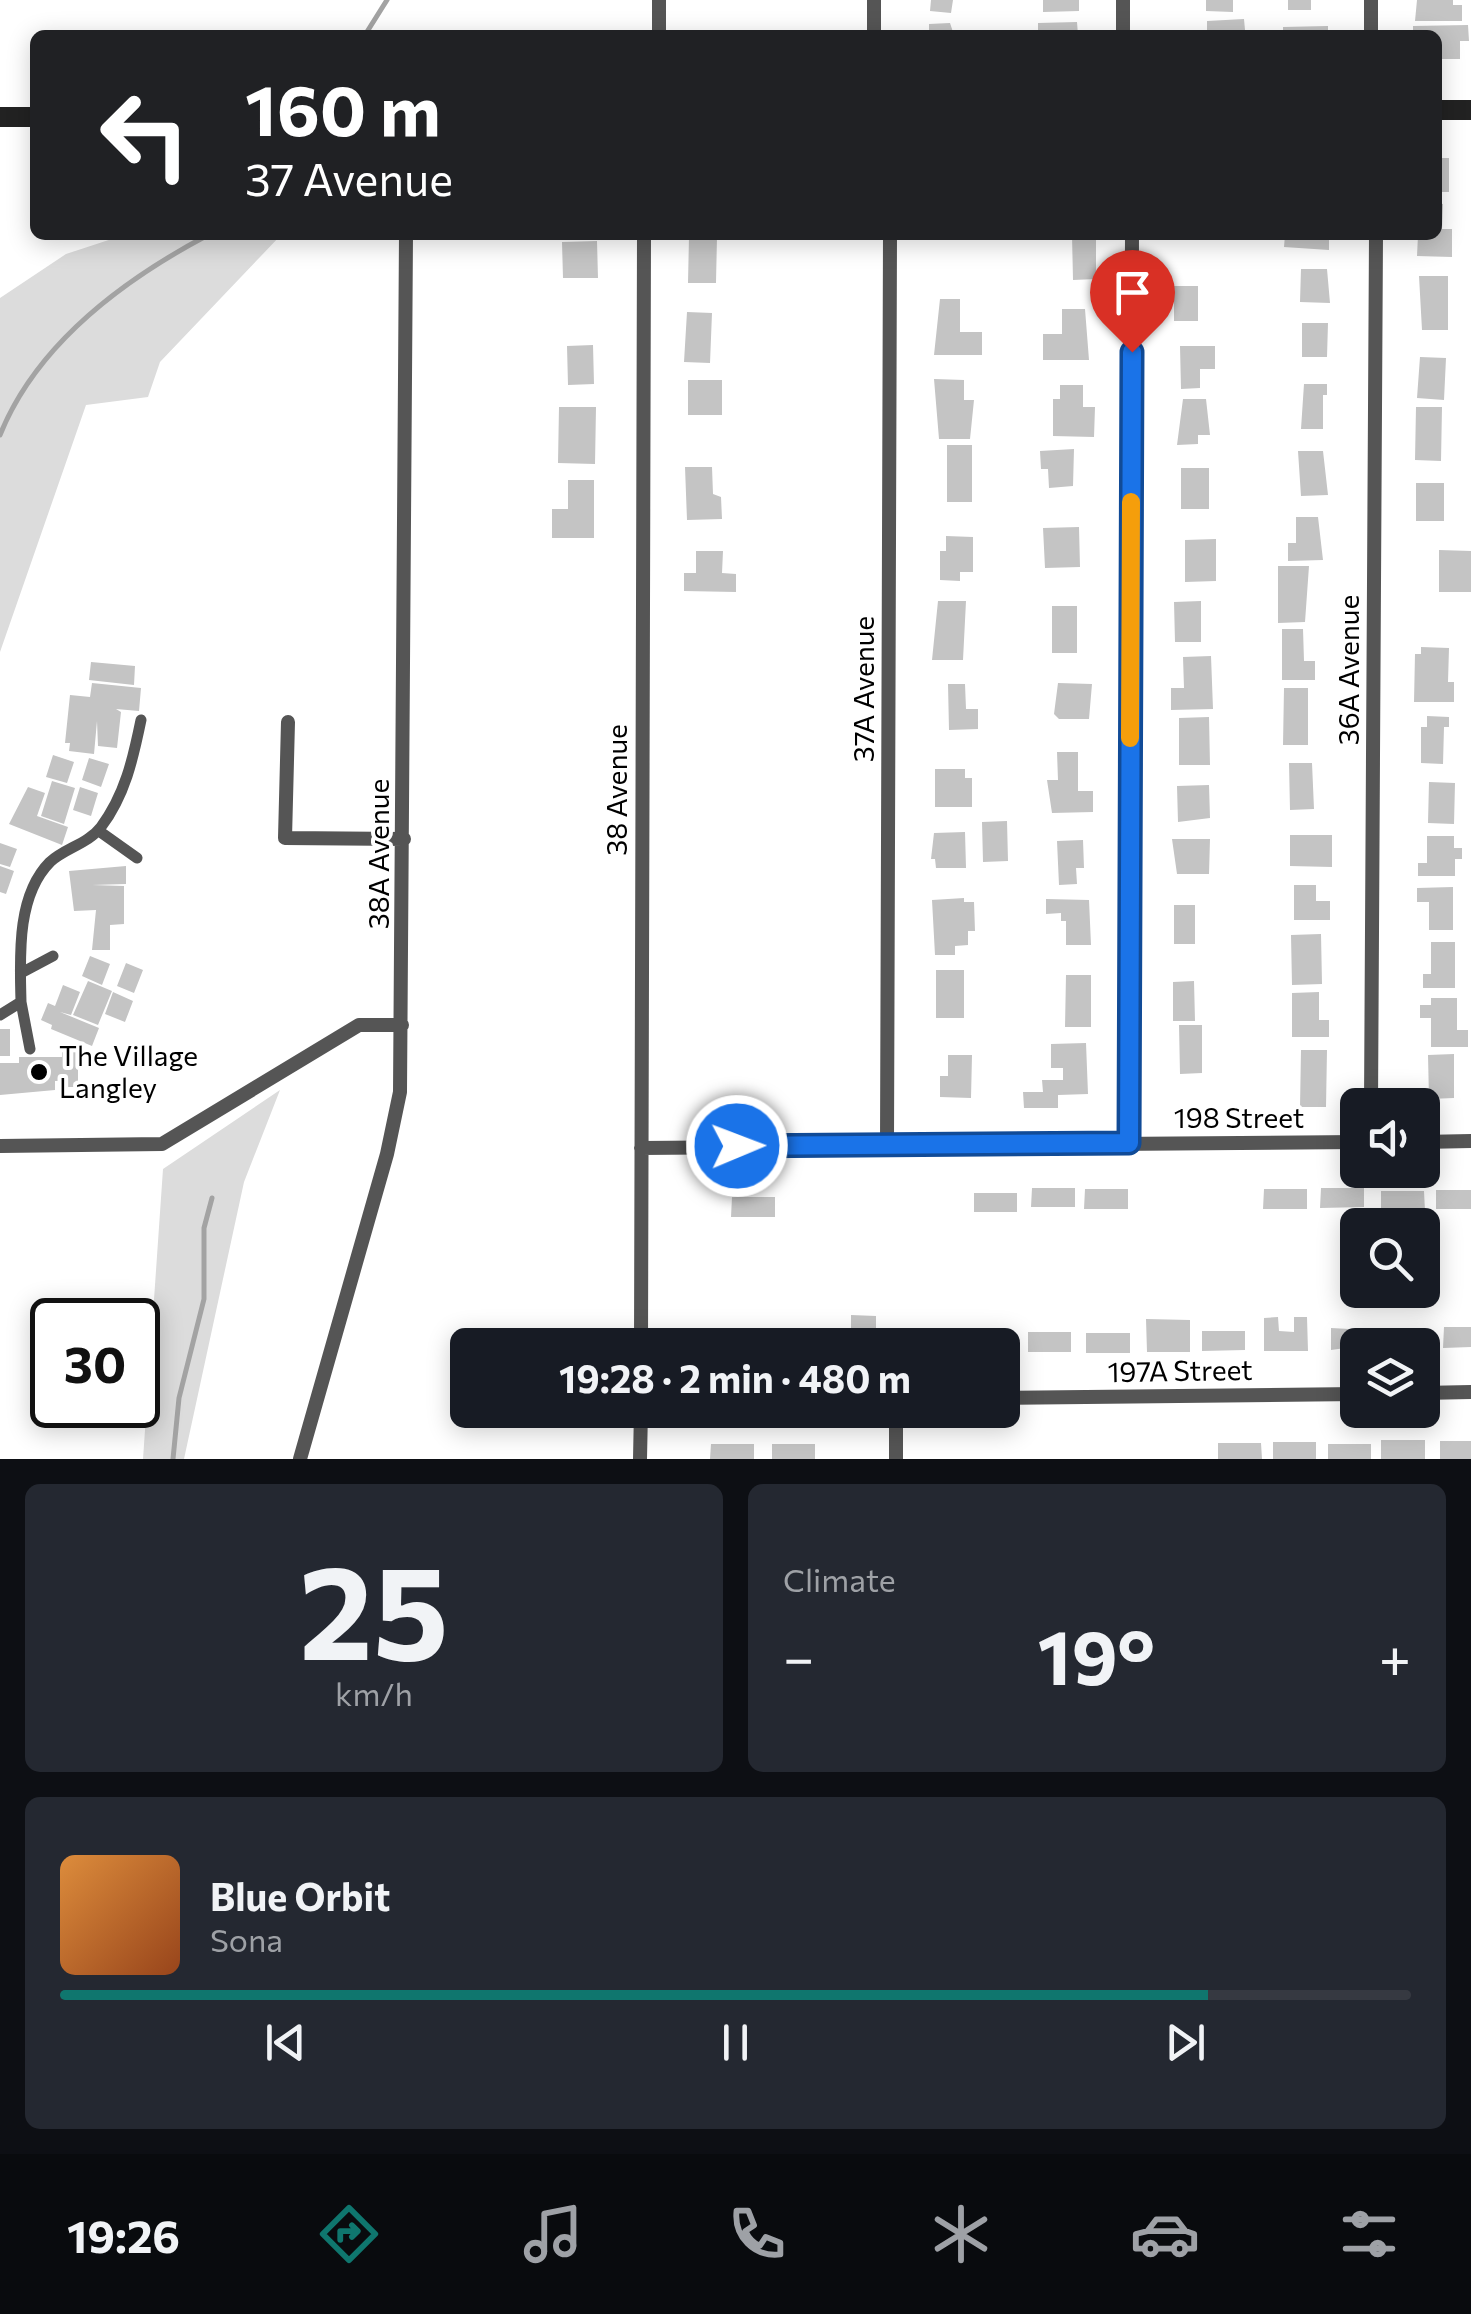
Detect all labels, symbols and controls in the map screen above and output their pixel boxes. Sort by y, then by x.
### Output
text: 160 m [245,65,441,150]
icon: left [80,70,210,200]
text: 37 Avenue [245,150,453,205]
pin [1090,250,1175,353]
icon: arrive [1105,265,1160,320]
street label: 36A Avenue [1331,595,1365,745]
street label: 37A Avenue [846,616,880,762]
street label: 38 Avenue [599,724,633,856]
street label: 38A Avenue [361,779,395,929]
place label: The Village Langley [59,1038,198,1104]
marker: The Village Langley [28,1061,50,1083]
map controls [1340,1088,1440,1428]
button: sound [1340,1088,1440,1188]
position arrow [685,1094,789,1198]
street label: 198 Street [1174,1100,1304,1134]
button: search [1340,1208,1440,1308]
speed limit sign: 30 [30,1298,160,1428]
button: layers [1340,1328,1440,1428]
street label: 197A Street [1107,1352,1253,1388]
text: 19:28 · 2 min · 480 m [559,1354,911,1401]
text: 25 [299,1528,449,1687]
text: Climate [783,1559,896,1599]
text: 19° [1038,1609,1155,1700]
text: − [783,1622,814,1689]
text: + [1379,1622,1411,1689]
text: km/h [335,1673,413,1713]
text: Blue Orbit [210,1872,390,1919]
text: Sona [210,1919,283,1959]
icon: previous [258,2015,313,2070]
icon: pause [708,2015,763,2070]
icon: next [1158,2015,1213,2070]
icon: directions [314,2199,384,2269]
icon: music [518,2199,588,2269]
icon: phone [722,2199,792,2269]
icon: climate [926,2199,996,2269]
icon: car [1130,2199,1200,2269]
icon: filters [1334,2199,1404,2269]
text: 19:26 [67,2207,180,2262]

